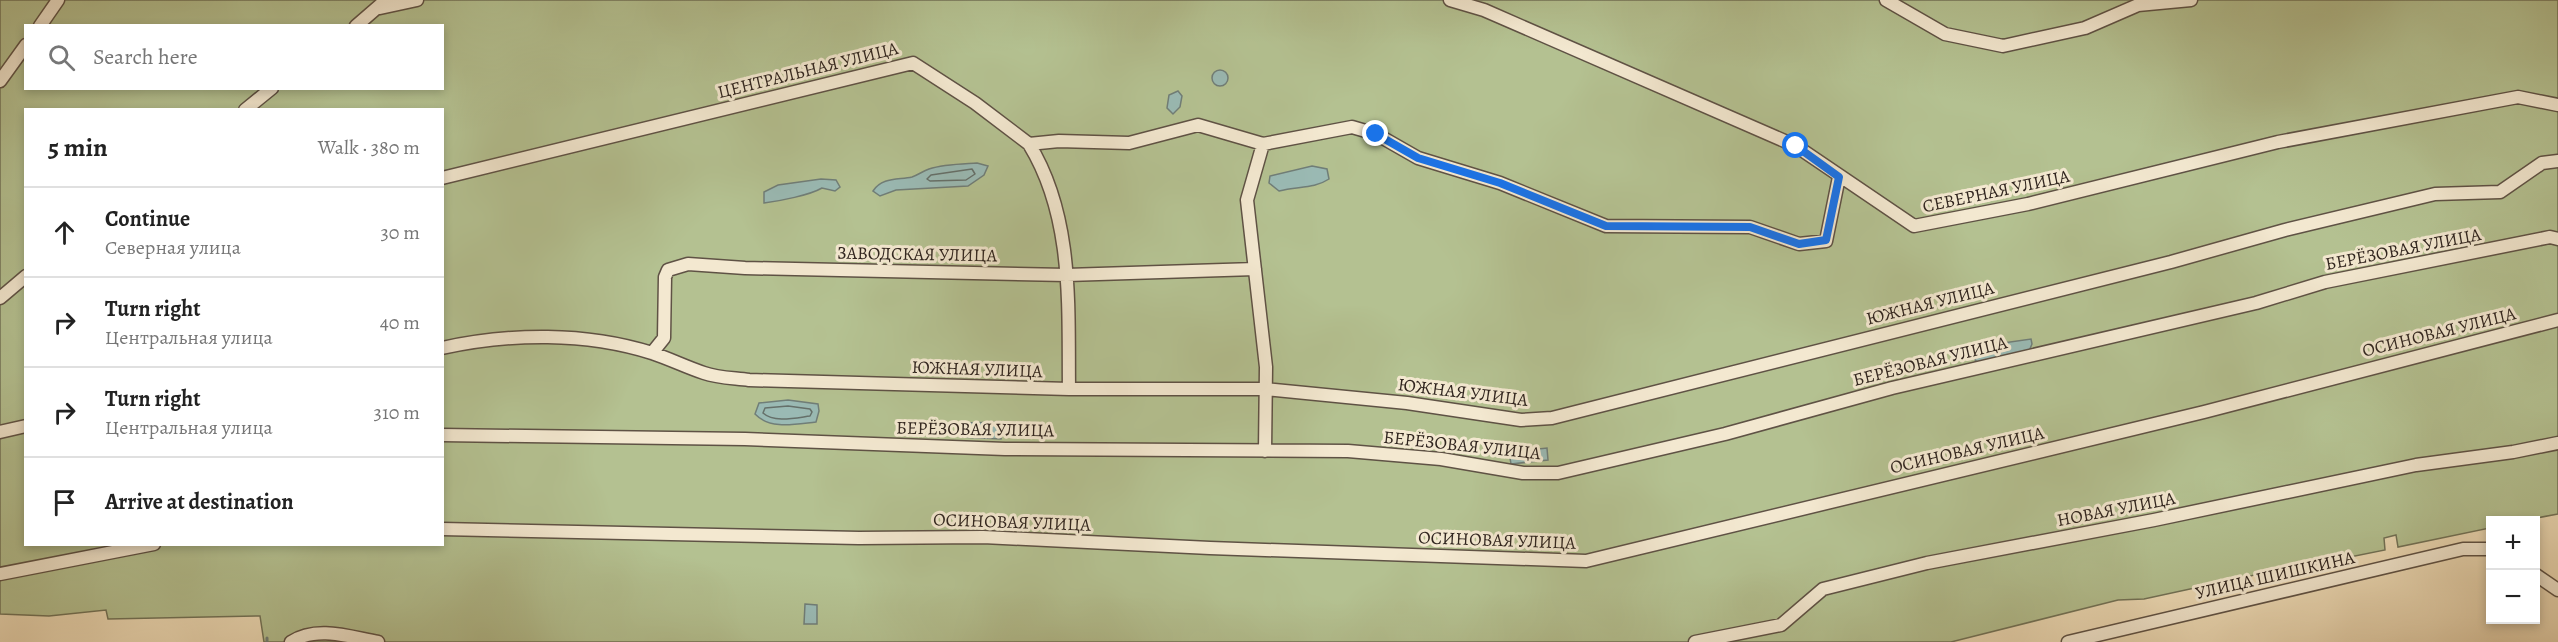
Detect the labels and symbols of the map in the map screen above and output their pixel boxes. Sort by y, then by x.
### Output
street label: ЦЕНТРАЛЬНАЯ УЛИЦА [715,36,901,104]
route end [1362,120,1388,146]
route start [1782,132,1808,158]
street label: СЕВЕРНАЯ УЛИЦА [1920,164,2072,218]
street label: БЕРЁЗОВАЯ УЛИЦА [2323,222,2483,276]
street label: ЗАВОДСКАЯ УЛИЦА [837,241,998,267]
street label: ЮЖНАЯ УЛИЦА [1864,275,1997,330]
street label: ОСИНОВАЯ УЛИЦА [2360,301,2519,363]
street label: БЕРЁЗОВАЯ УЛИЦА [1850,330,2010,392]
street label: ЮЖНАЯ УЛИЦА [911,355,1043,383]
street label: ЮЖНАЯ УЛИЦА [1397,372,1530,412]
street label: БЕРЁЗОВАЯ УЛИЦА [896,416,1055,442]
street label: ОСИНОВАЯ УЛИЦА [1888,420,2047,479]
street label: БЕРЁЗОВАЯ УЛИЦА [1382,425,1542,465]
street label: НОВАЯ УЛИЦА [2055,486,2178,532]
street label: ОСИНОВАЯ УЛИЦА [933,507,1092,537]
street label: ОСИНОВАЯ УЛИЦА [1418,525,1577,555]
street label: УЛИЦА ШИШКИНА [2193,545,2357,605]

